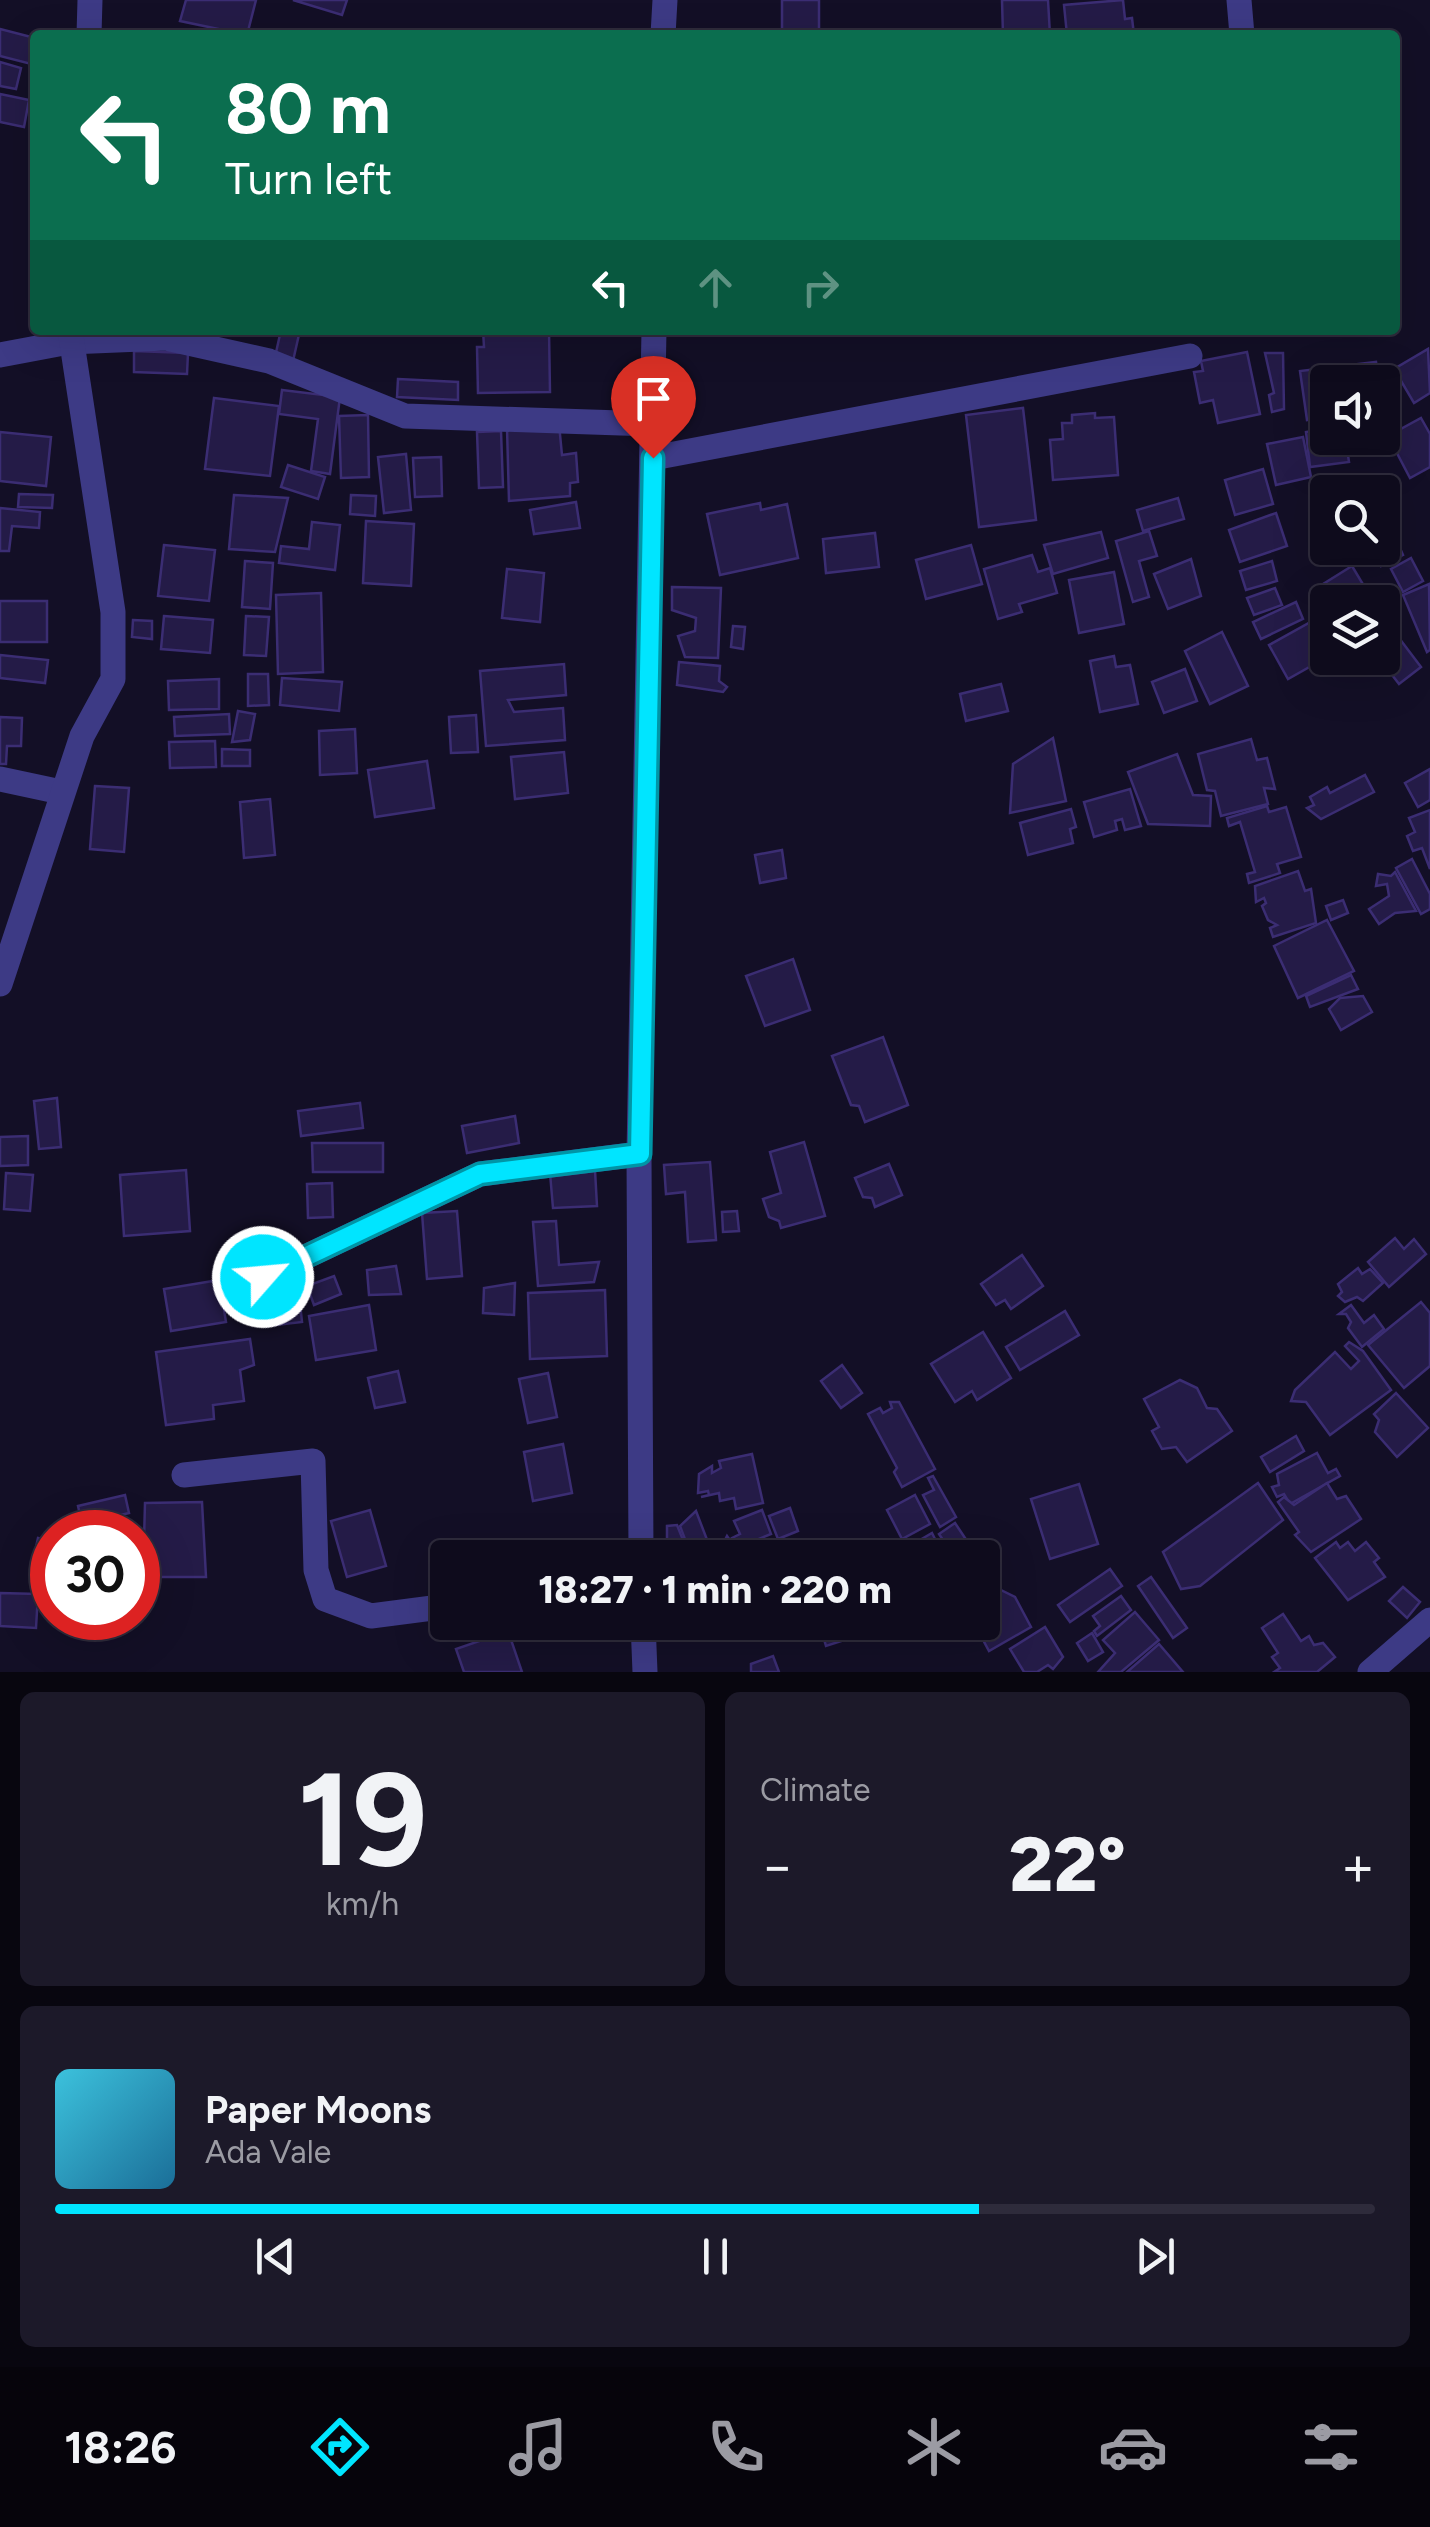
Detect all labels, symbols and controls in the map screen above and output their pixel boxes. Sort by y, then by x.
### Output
text: 80 m [225,66,391,151]
icon: left [60,70,190,200]
text: Turn left [225,151,392,205]
icon: left [583,260,638,315]
icon: ahead [688,260,743,315]
icon: right [793,260,848,315]
pin [611,356,696,459]
map controls [1310,365,1400,675]
button: sound [1310,365,1400,455]
icon: arrive [626,371,681,426]
button: search [1310,475,1400,565]
button: layers [1310,585,1400,675]
position arrow [211,1225,315,1329]
speed limit sign: 30 [30,1510,160,1640]
text: 18:27 · 1 min · 220 m [538,1567,892,1613]
text: 19 [297,1742,428,1898]
text: Climate [760,1771,871,1809]
text: 22° [1009,1820,1126,1910]
text: − [760,1833,794,1899]
text: + [1341,1833,1375,1899]
text: km/h [326,1885,399,1923]
text: Paper Moons [205,2087,431,2133]
text: Ada Vale [205,2133,331,2171]
icon: previous [248,2229,303,2284]
icon: pause [688,2229,743,2284]
icon: next [1128,2229,1183,2284]
icon: directions [305,2412,375,2482]
icon: music [503,2412,573,2482]
icon: phone [701,2412,771,2482]
icon: climate [899,2412,969,2482]
icon: car [1098,2412,1168,2482]
icon: filters [1296,2412,1366,2482]
text: 18:26 [64,2420,176,2474]

